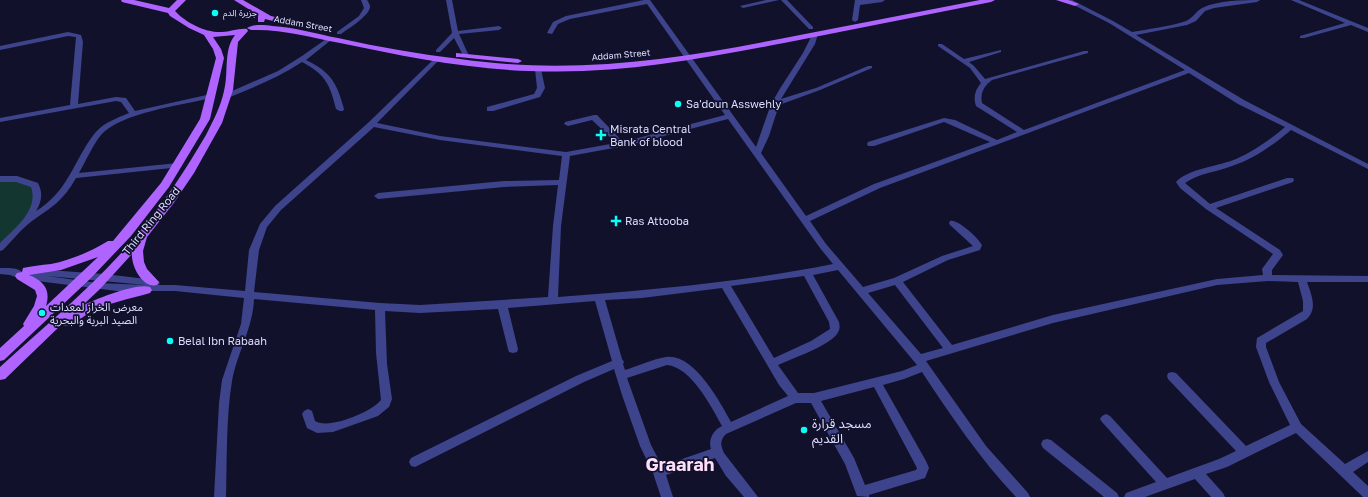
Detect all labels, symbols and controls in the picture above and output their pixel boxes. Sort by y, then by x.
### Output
place label: جزيرة الدم [223,7,257,20]
marker: جزيرة الدم [210,8,220,18]
street label: Addam Street [273,13,333,34]
street label: Addam Street [591,46,651,63]
place label: Sa'doun Asswehly [686,97,781,110]
marker: Sa'doun Asswehly [673,99,683,109]
place label: Misrata Central Bank of blood [610,122,691,148]
marker: Misrata Central Bank of blood [595,129,607,141]
street label: Third Ring Road [119,184,182,257]
place label: Ras Attooba [625,214,689,227]
marker: Ras Attooba [610,215,622,227]
place label: معرض الخراز لمعدات الصيد البرية والبحرية [50,300,143,327]
marker: معرض الخراز لمعدات الصيد البرية والبحرية [37,308,47,318]
place label: Belal Ibn Rabaah [178,334,267,347]
marker: Belal Ibn Rabaah [165,336,175,346]
place label: مسجد قرارة القديم [812,415,872,449]
marker: مسجد قرارة القديم [799,425,809,435]
district label: Graarah [646,453,715,475]

